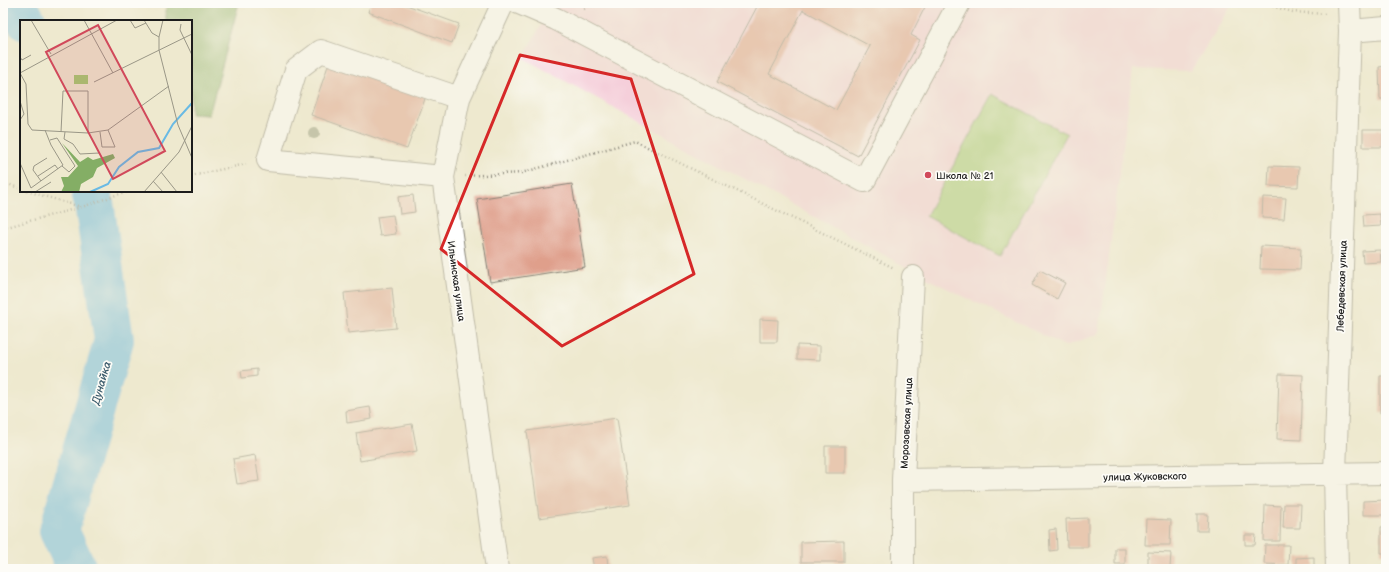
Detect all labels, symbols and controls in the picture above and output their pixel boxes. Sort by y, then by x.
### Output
inset map [20,20,192,192]
marker: Школа № 21 [923,170,933,180]
place label: Школа № 21 [936,170,993,182]
street label: Ильинская улица [444,240,468,322]
street label: Лебедевская улица [1334,240,1350,333]
water label: Дунайка [89,360,114,407]
street label: Морозовская улица [899,377,915,469]
street label: улица Жуковского [1103,470,1187,484]

